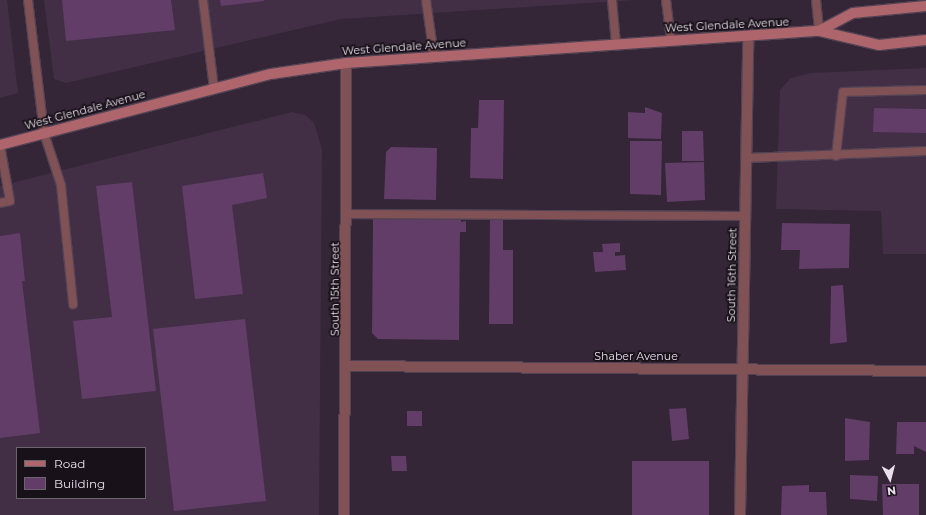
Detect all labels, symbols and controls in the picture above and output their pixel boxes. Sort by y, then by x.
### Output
street label: West Glendale Avenue [665,15,789,35]
street label: West Glendale Avenue [341,36,467,58]
street label: West Glendale Avenue [23,88,147,132]
street label: South 16th Street [725,228,739,322]
street label: South 15th Street [328,242,342,336]
street label: Shaber Avenue [594,349,678,363]
legend [16,447,146,499]
text: Road [54,456,85,471]
north arrow [870,459,910,499]
text: Building [54,476,105,491]
text: N [886,483,897,498]

